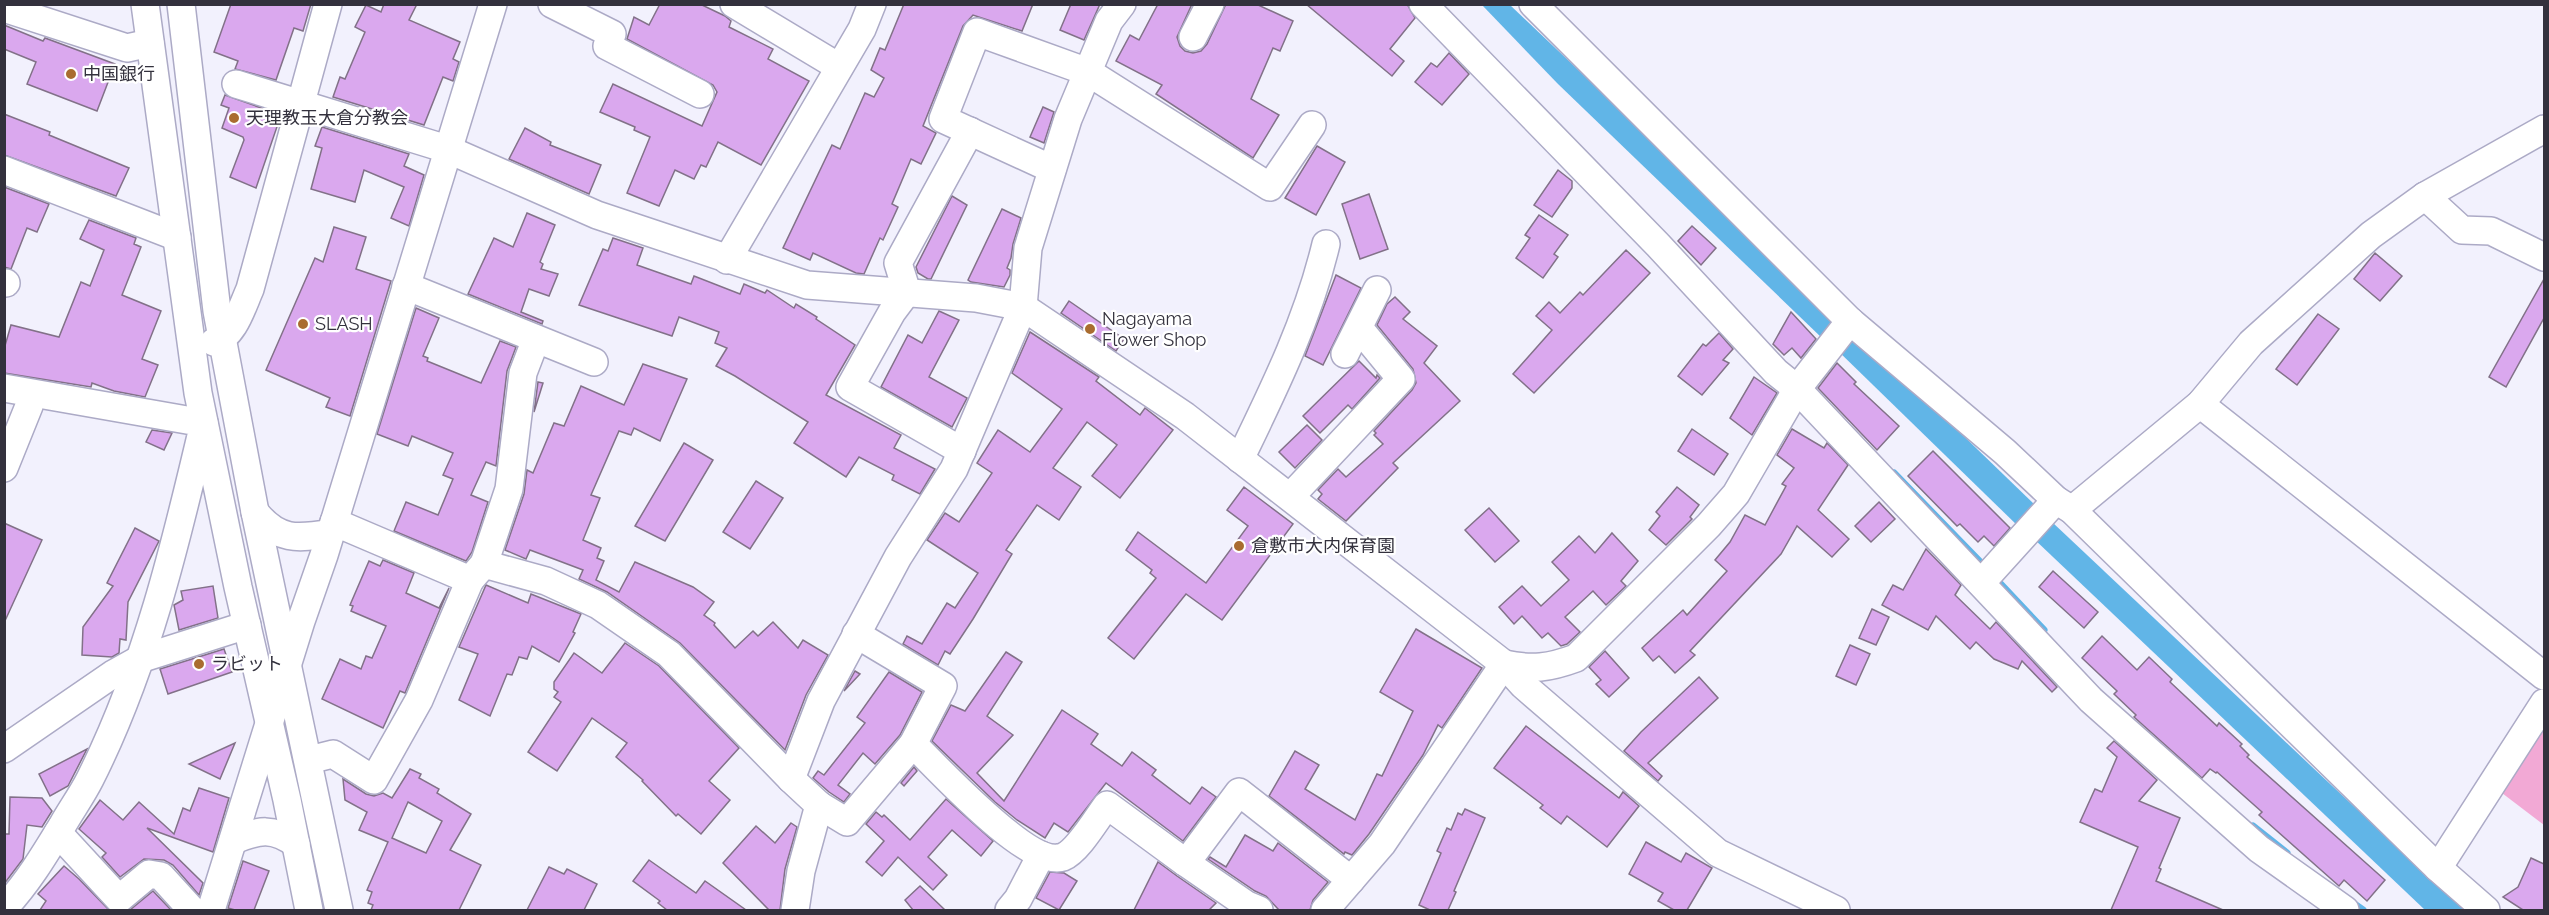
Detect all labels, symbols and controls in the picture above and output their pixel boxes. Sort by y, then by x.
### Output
place label: 中国銀行 [83,63,155,84]
marker: 中国銀行 [64,67,78,81]
place label: 天理教玉大倉分教会 [246,107,408,128]
marker: 天理教玉大倉分教会 [227,111,241,125]
place label: Nagayama Flower Shop [1102,308,1206,350]
place label: SLASH [315,313,373,334]
marker: SLASH [296,317,310,331]
marker: Nagayama Flower Shop [1083,322,1097,336]
place label: 倉敷市大内保育園 [1251,535,1395,556]
marker: 倉敷市大内保育園 [1232,539,1246,553]
place label: ラビット [211,653,283,674]
marker: ラビット [192,657,206,671]

